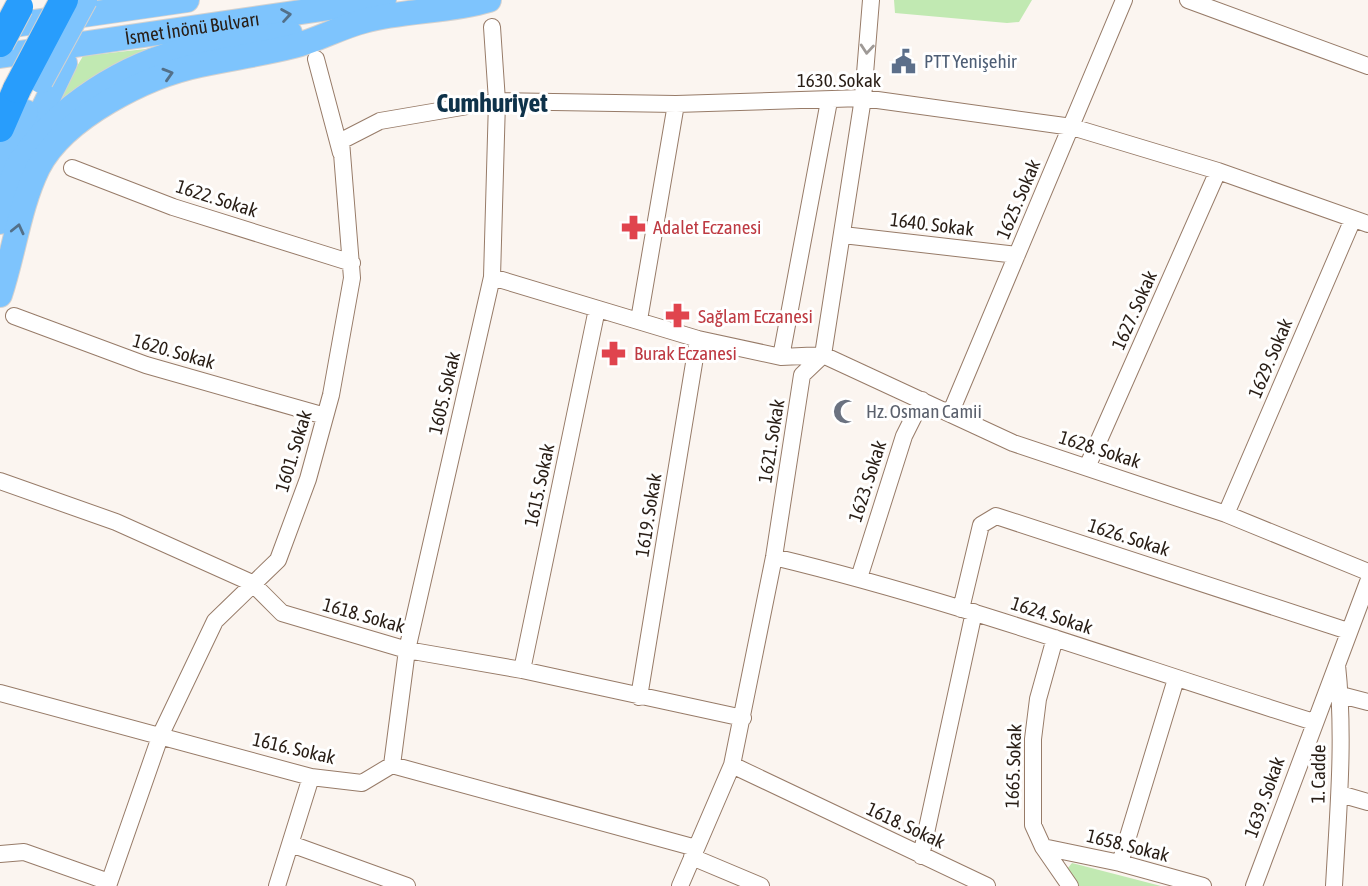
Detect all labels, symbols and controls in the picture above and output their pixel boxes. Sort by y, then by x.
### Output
street label: İsmet İnönü Bulvarı [123,7,261,49]
one-way arrow [280,8,292,23]
one-way arrow [860,44,875,55]
public building icon: PTT Yenişehir [890,47,918,75]
place label: PTT Yenişehir [924,50,1017,72]
one-way arrow [162,68,174,83]
street label: 1630. Sokak [797,69,882,91]
district label: Cumhuriyet [436,88,548,118]
street label: 1625. Sokak [991,155,1045,242]
street label: 1622. Sokak [174,175,261,222]
street label: 1640. Sokak [889,208,976,240]
pharmacy icon: Adalet Eczanesi [619,213,647,241]
place label: Adalet Eczanesi [653,216,761,238]
one-way arrow [10,223,24,235]
street label: 1627. Sokak [1107,266,1161,353]
pharmacy icon: Sağlam Eczanesi [664,302,692,330]
place label: Sağlam Eczanesi [698,305,813,327]
street label: 1629. Sokak [1243,314,1297,401]
street label: 1620. Sokak [131,329,218,373]
pharmacy icon: Burak Eczanesi [600,339,628,367]
place label: Burak Eczanesi [634,342,737,364]
street label: 1605. Sokak [424,349,464,436]
street label: 1621. Sokak [754,397,789,484]
mosque icon: Hz. Osman Camii [832,397,860,425]
place label: Hz. Osman Camii [866,400,982,422]
street label: 1601. Sokak [270,407,316,494]
street label: 1628. Sokak [1057,426,1144,473]
street label: 1623. Sokak [844,437,891,524]
street label: 1615. Sokak [519,441,559,528]
street label: 1619. Sokak [631,471,666,558]
street label: 1626. Sokak [1086,514,1173,561]
street label: 1624. Sokak [1009,592,1096,639]
street label: 1618. Sokak [321,593,408,637]
street label: 1665. Sokak [1001,723,1025,808]
street label: 1616. Sokak [251,728,338,768]
street label: 1. Cadde [1306,744,1330,804]
street label: 1639. Sokak [1239,753,1289,840]
street label: 1618. Sokak [863,797,949,853]
street label: 1658. Sokak [1085,824,1172,866]

